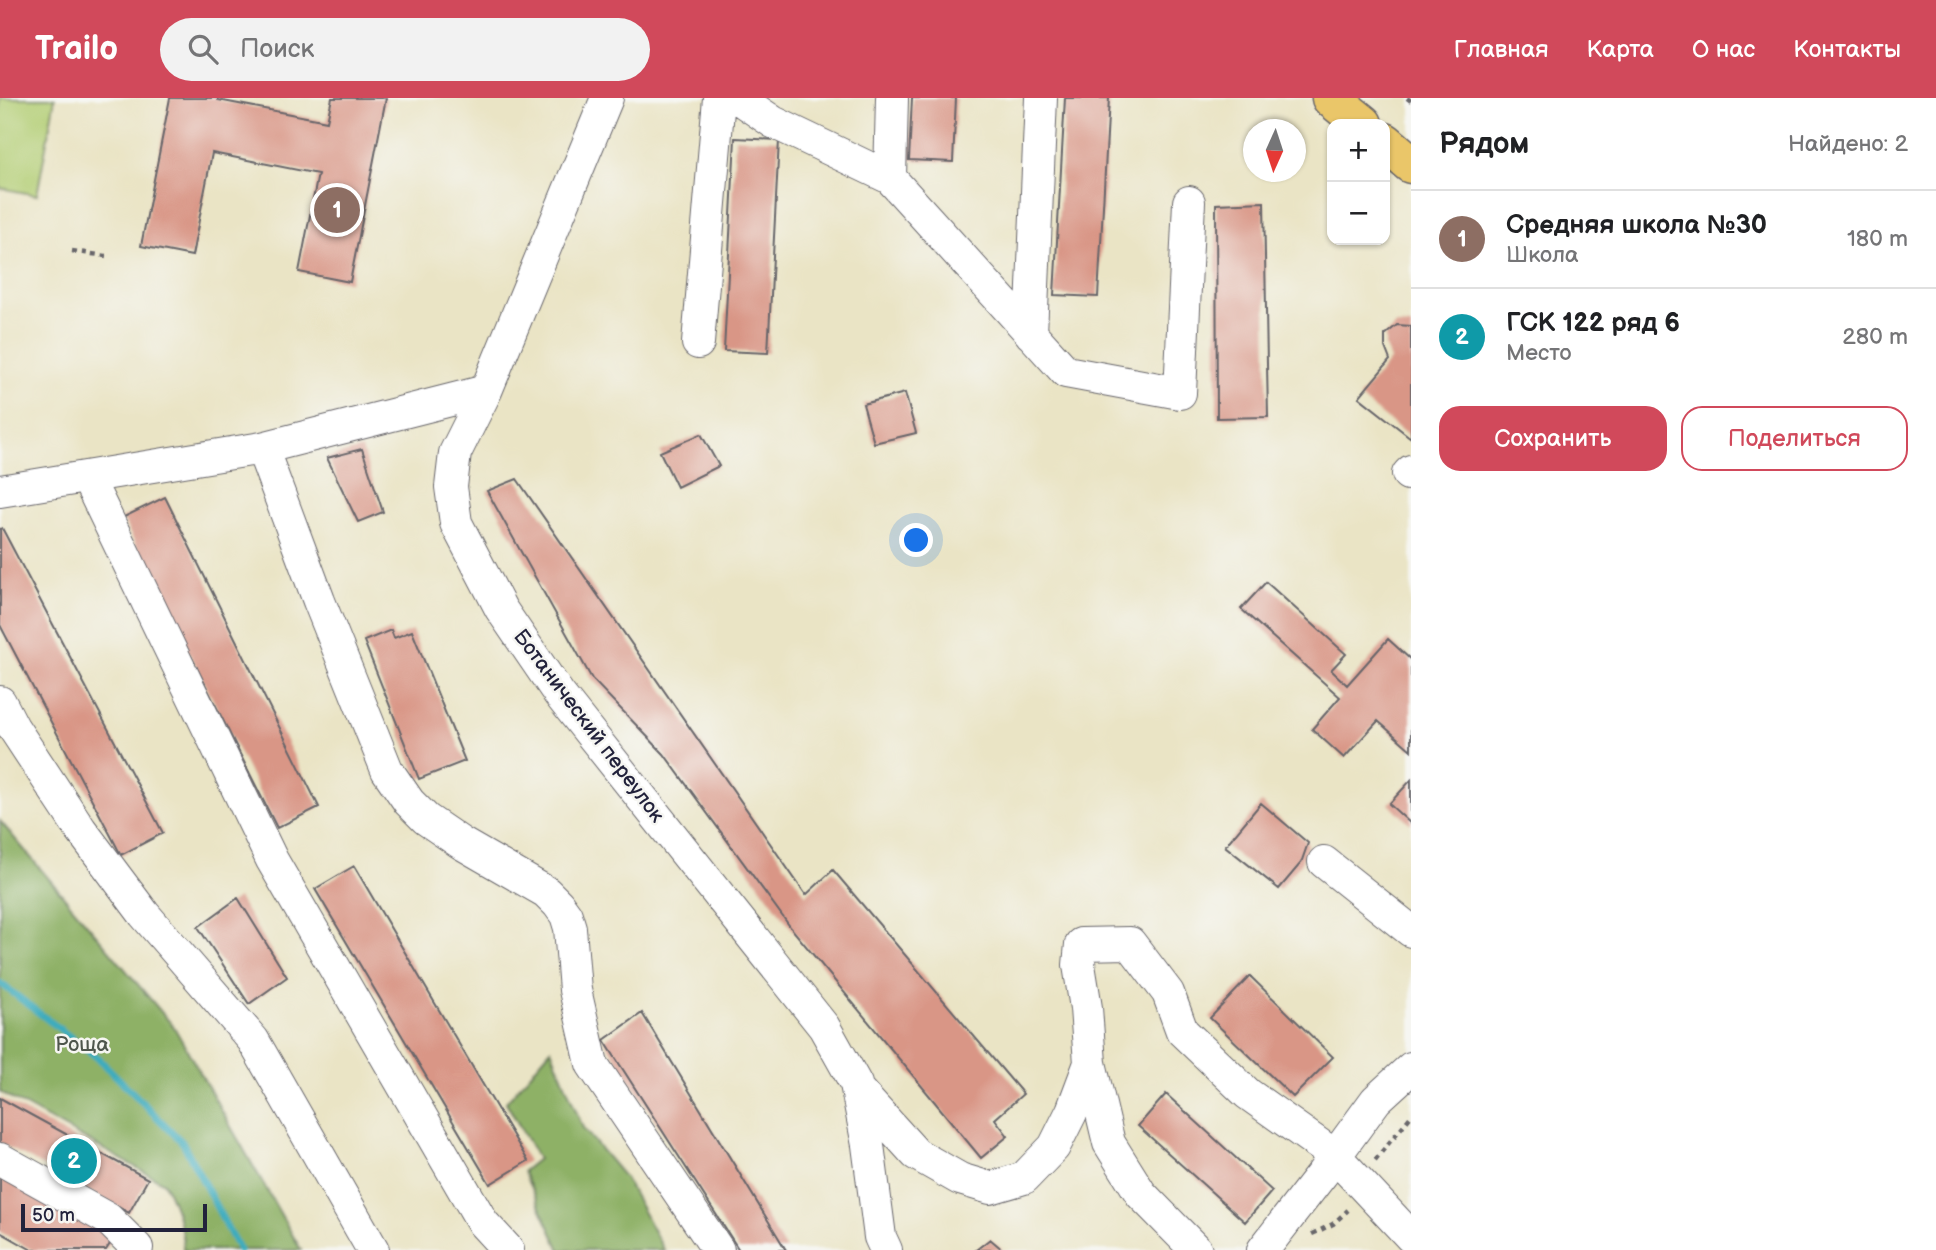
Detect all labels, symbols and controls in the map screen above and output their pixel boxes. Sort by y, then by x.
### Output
search box [160,18,650,81]
text: Trailo [35,29,118,69]
icon: search [184,30,222,68]
text: Поиск [240,34,314,65]
text: Главная [1454,35,1548,64]
text: Карта [1586,35,1654,64]
text: О нас [1692,35,1755,64]
text: Контакты [1793,35,1901,64]
north arrow [1243,119,1306,182]
map controls [1327,119,1390,245]
button: + [1327,119,1390,182]
text: Рядом [1439,126,1529,162]
text: Найдено: 2 [1788,130,1908,158]
button: − [1327,182,1390,245]
pin: 1 [314,184,360,236]
text: Средняя школа №30 [1506,210,1767,241]
text: 1 [1457,225,1467,253]
text: 180 m [1847,225,1908,253]
text: Школа [1506,241,1579,269]
text: ГСК 122 ряд 6 [1506,308,1680,339]
text: 2 [1455,323,1469,351]
text: 280 m [1842,323,1908,351]
text: Место [1506,339,1572,367]
button: Сохранить [1439,406,1667,471]
button: Поделиться [1681,406,1908,471]
your location [899,523,933,557]
street label: Ботанический переулок [508,625,670,827]
park label: Роща [55,1032,110,1057]
pin: 2 [51,1135,97,1187]
scale bar [21,1201,206,1233]
text: 50 m [32,1204,75,1227]

